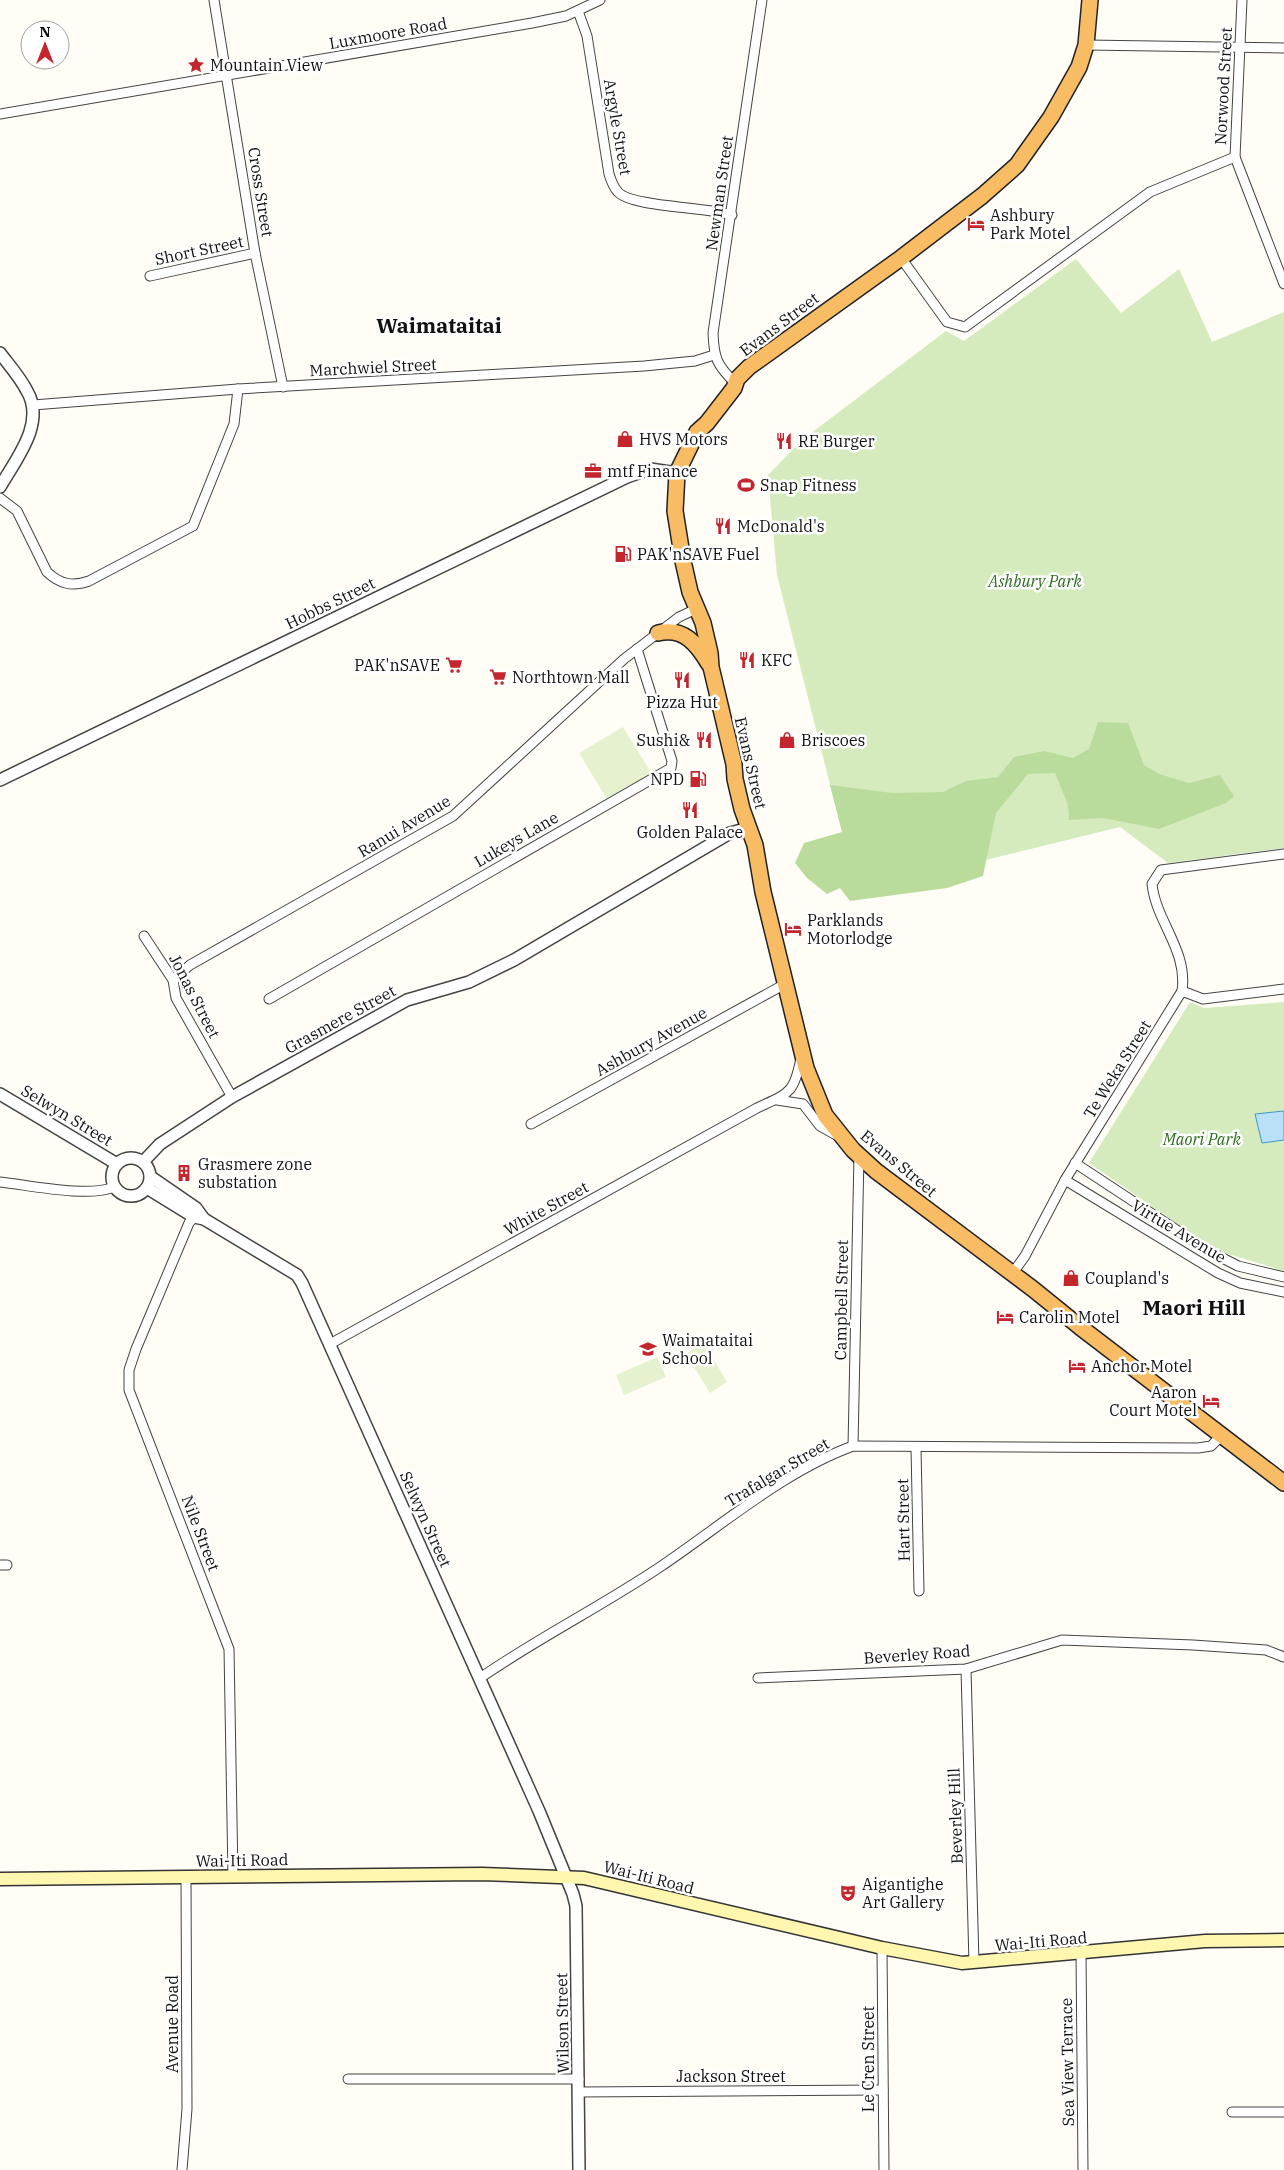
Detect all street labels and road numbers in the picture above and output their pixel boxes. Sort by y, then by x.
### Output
street label: Luxmoore Road [328,13,449,53]
street label: Norwood Street [1210,26,1236,145]
street label: Argyle Street [600,77,636,177]
street label: Newman Street [701,134,737,252]
street label: Cross Street [244,146,278,239]
street label: Short Street [153,231,245,269]
street label: Evans Street [735,288,823,360]
street label: Marchwiel Street [309,354,437,380]
street label: Hobbs Street [282,573,378,633]
street label: Evans Street [731,715,771,811]
street label: Ranui Avenue [354,790,454,862]
street label: Lukeys Lane [470,807,562,871]
street label: Jonas Street [165,951,225,1042]
street label: Grasmere Street [281,980,399,1058]
street label: Ashbury Avenue [592,1002,710,1080]
street label: Te Weka Street [1079,1016,1155,1122]
street label: Selwyn Street [18,1080,117,1150]
street label: Evans Street [857,1125,942,1201]
street label: White Street [500,1176,592,1239]
street label: Virtue Avenue [1128,1195,1230,1267]
street label: Campbell Street [830,1239,852,1360]
street label: Trafalgar Street [721,1433,833,1511]
street label: Selwyn Street [396,1468,456,1570]
street label: Hart Street [892,1478,914,1562]
street label: Nile Street [177,1492,225,1574]
street label: Beverley Road [863,1640,971,1668]
street label: Beverley Hill [943,1767,967,1864]
street label: Wai-Iti Road [195,1849,289,1871]
street label: Wai-Iti Road [602,1856,697,1898]
street label: Wai-Iti Road [994,1927,1088,1955]
street label: Wilson Street [551,1972,573,2074]
street label: Avenue Road [162,1975,182,2073]
street label: Sea View Terrace [1056,1998,1078,2126]
street label: Le Cren Street [858,2005,878,2112]
street label: Jackson Street [676,2066,786,2086]

